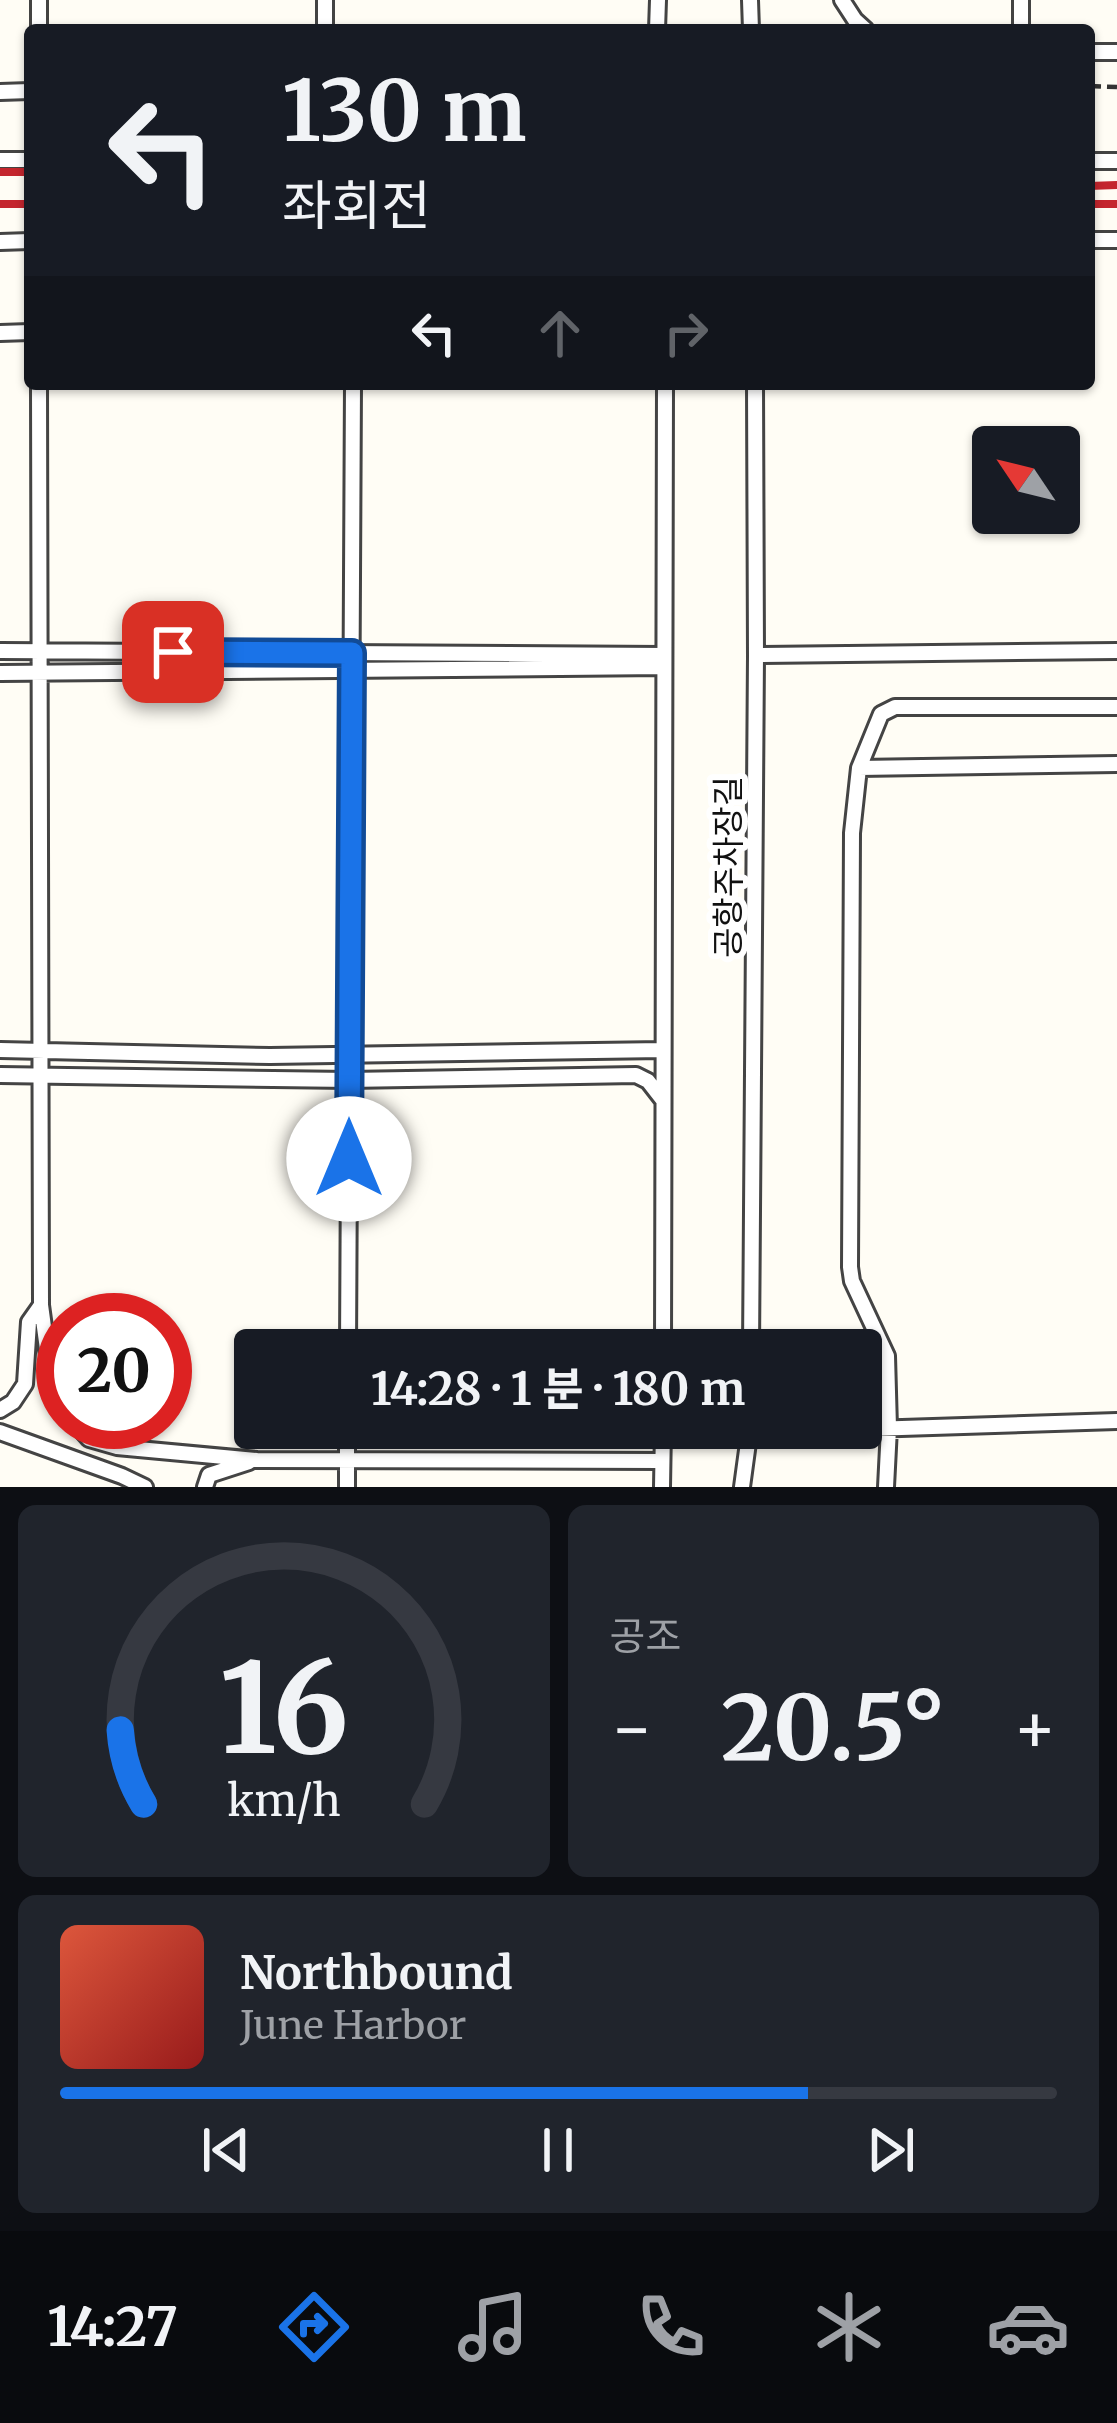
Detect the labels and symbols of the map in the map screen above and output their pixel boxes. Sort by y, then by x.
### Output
north arrow [972,426,1080,534]
pin [122,601,224,703]
street label: 공항주차장길 [708,776,749,958]
position arrow [286,1096,412,1222]
speed limit sign: 20 [36,1293,192,1449]

